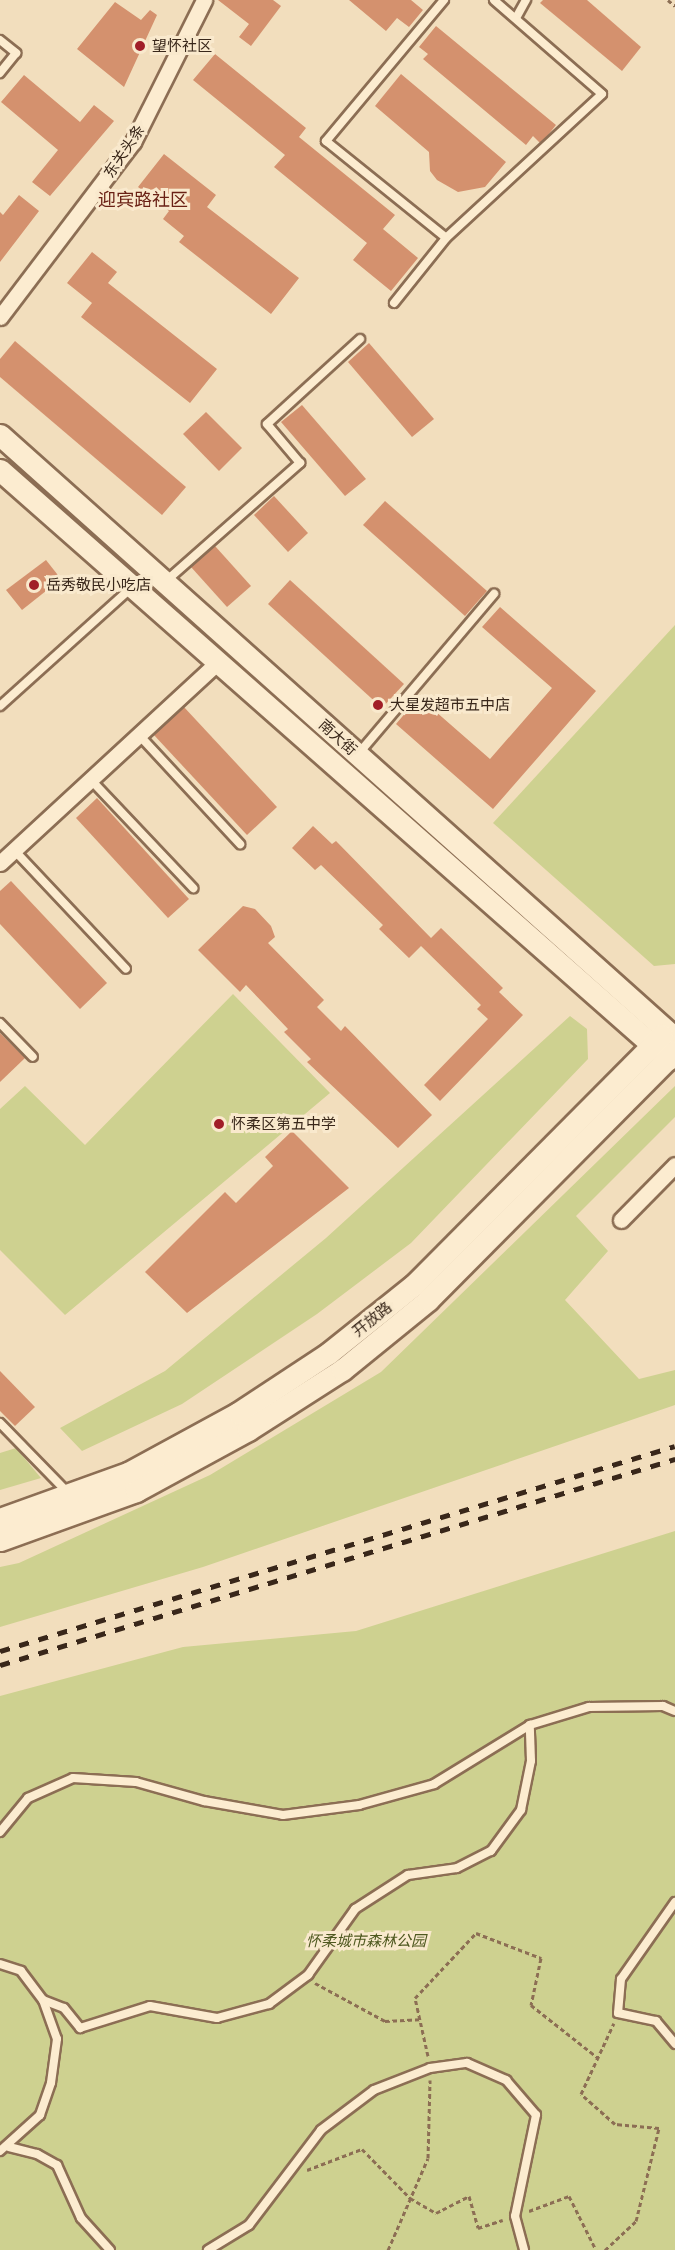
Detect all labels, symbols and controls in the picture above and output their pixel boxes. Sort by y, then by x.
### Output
place label: 望怀社区 [152,37,212,55]
marker: 望怀社区 [133,39,147,53]
street label: 东关头条 [100,121,148,181]
district label: 迎宾路社区 [98,189,188,211]
place label: 岳秀敬民小吃店 [46,576,151,594]
marker: 岳秀敬民小吃店 [27,578,41,592]
place label: 大星发超市五中店 [390,696,510,714]
marker: 大星发超市五中店 [371,698,385,712]
street label: 南大街 [315,715,361,759]
place label: 怀柔区第五中学 [231,1115,336,1133]
marker: 怀柔区第五中学 [212,1117,226,1131]
street label: 开放路 [349,1298,395,1340]
park label: 怀柔城市森林公园 [306,1932,426,1950]

